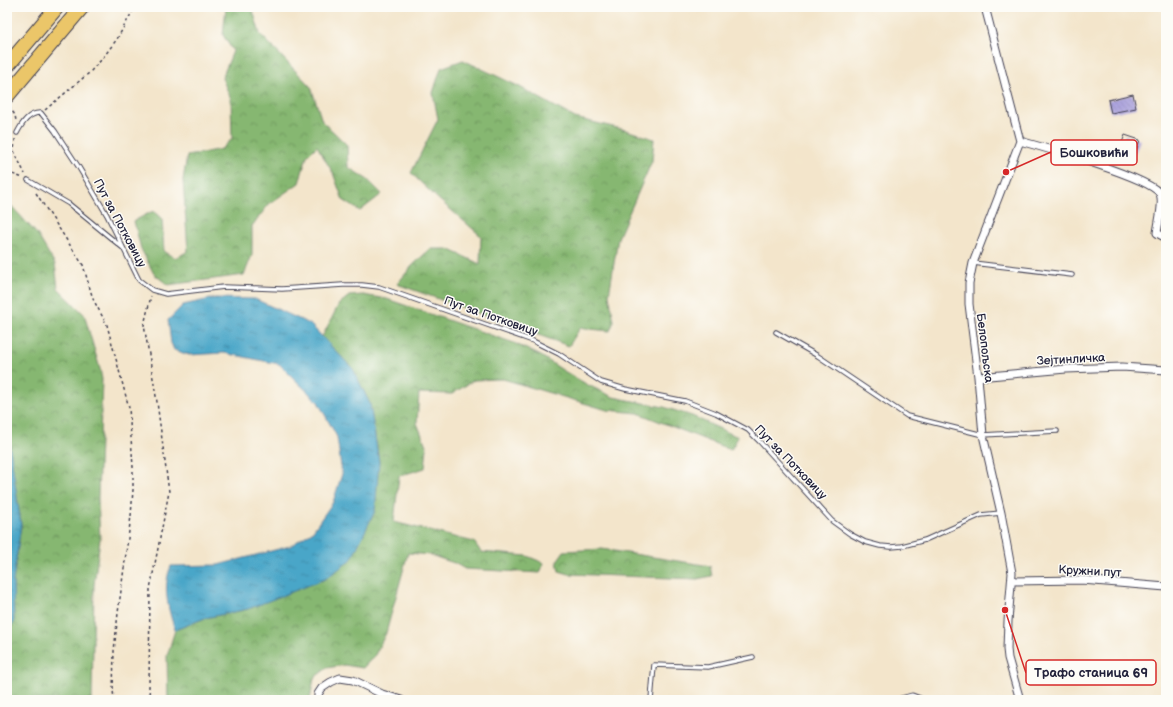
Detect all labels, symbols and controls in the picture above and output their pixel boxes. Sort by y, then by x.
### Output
callout: Бошковићи [1051,140,1137,165]
text: Бошковићи [1059,145,1129,161]
street label: Пут за Потковицу [90,176,149,270]
street label: Пут за Потковицу [442,293,540,340]
street label: Белопољска [973,312,996,384]
street label: Зејтинличка [1036,350,1106,369]
street label: Пут за Потковицу [751,422,830,503]
street label: Кружни пут [1058,562,1122,581]
callout: Трафо станица 69 [1026,660,1156,685]
text: Трафо станица 69 [1034,665,1148,681]

